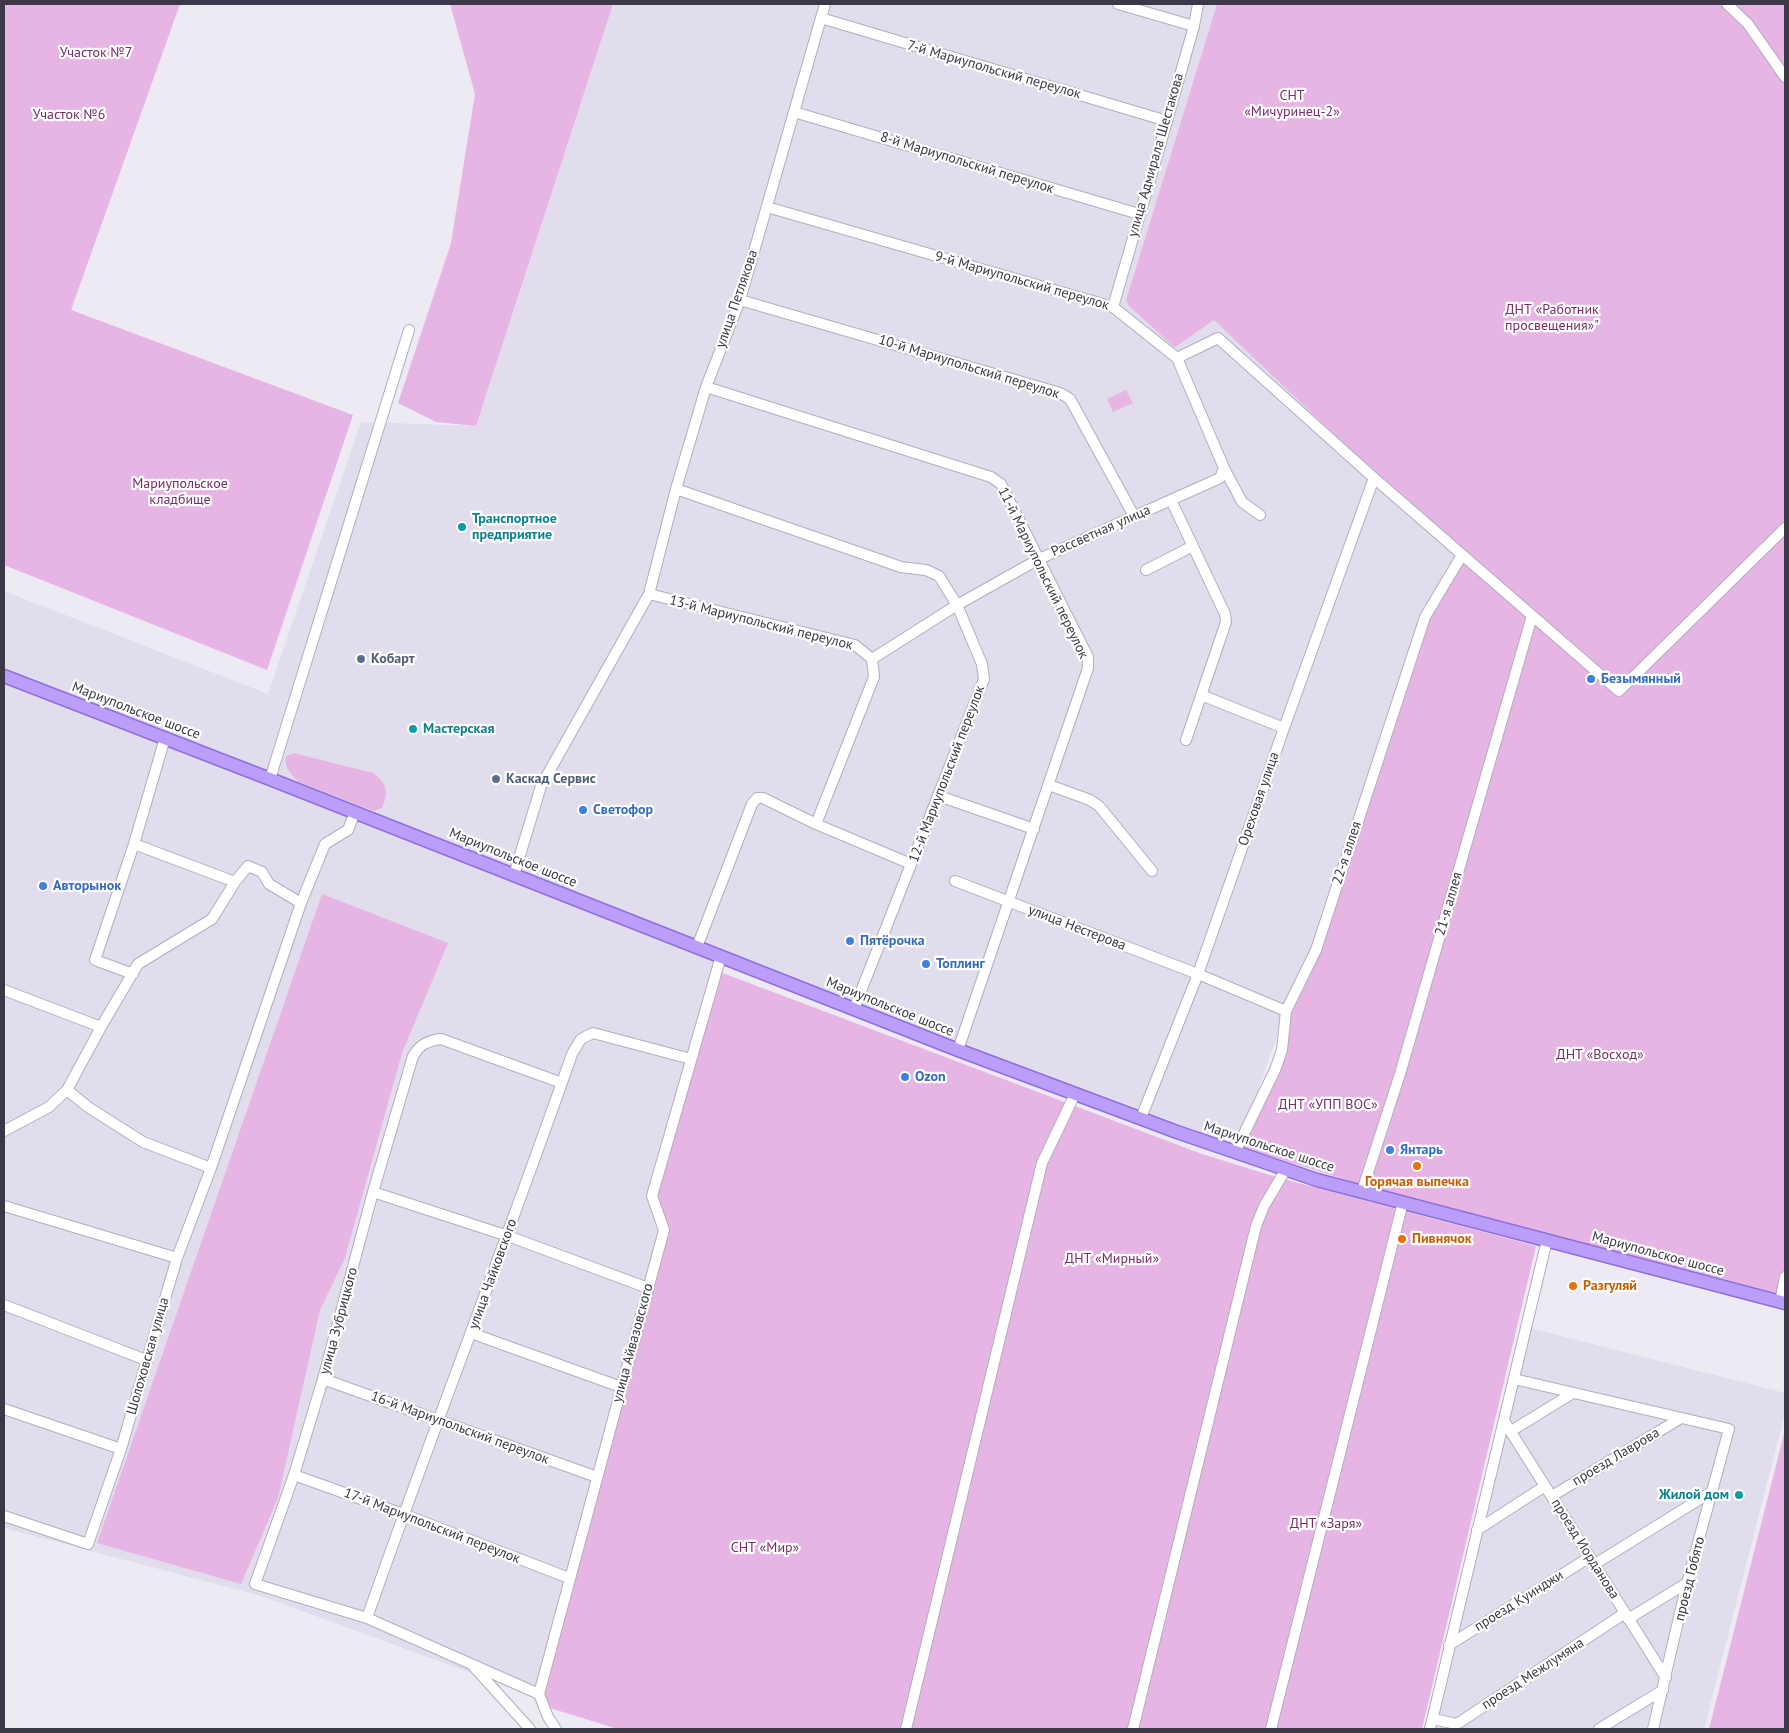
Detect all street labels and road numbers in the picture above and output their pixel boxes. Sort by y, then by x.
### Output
street label: 7-й Мариупольский переулок [905,37,1083,103]
street label: улица Адмирала Шестакова [1125,71,1187,239]
street label: 8-й Мариупольский переулок [878,129,1056,197]
street label: улица Петлякова [712,248,762,350]
street label: 9-й Мариупольский переулок [933,248,1111,314]
street label: 10-й Мариупольский переулок [876,331,1062,403]
street label: 11-й Мариупольский переулок [994,485,1092,661]
street label: Рассветная улица [1049,502,1153,560]
street label: 13-й Мариупольский переулок [668,592,854,654]
street label: Мариупольское шоссе [69,679,203,743]
street label: 12-й Мариупольский переулок [905,683,989,865]
street label: Ореховая улица [1235,750,1283,848]
street label: 22-я аллея [1329,819,1365,887]
street label: Мариупольское шоссе [447,825,579,891]
street label: 21-я аллея [1432,870,1466,938]
street label: улица Нестерова [1026,902,1128,954]
street label: Мариупольское шоссе [824,974,956,1040]
street label: Мариупольское шоссе [1202,1118,1336,1176]
street label: улица Чайковского [465,1217,521,1331]
street label: Мариупольское шоссе [1590,1228,1726,1280]
street label: улица Зубрицкого [317,1266,361,1376]
street label: улица Айвазовского [609,1282,657,1404]
street label: Шолоховская улица [123,1295,173,1417]
street label: 16-й Мариупольский переулок [369,1388,551,1468]
street label: проезд Лаврова [1569,1424,1663,1490]
street label: 17-й Мариупольский переулок [341,1485,523,1567]
street label: проезд Иорданова [1547,1496,1623,1602]
street label: проезд Гобято [1671,1535,1709,1623]
street label: проезд Куинджи [1471,1567,1567,1635]
street label: проезд Межлумяна [1479,1635,1587,1713]

